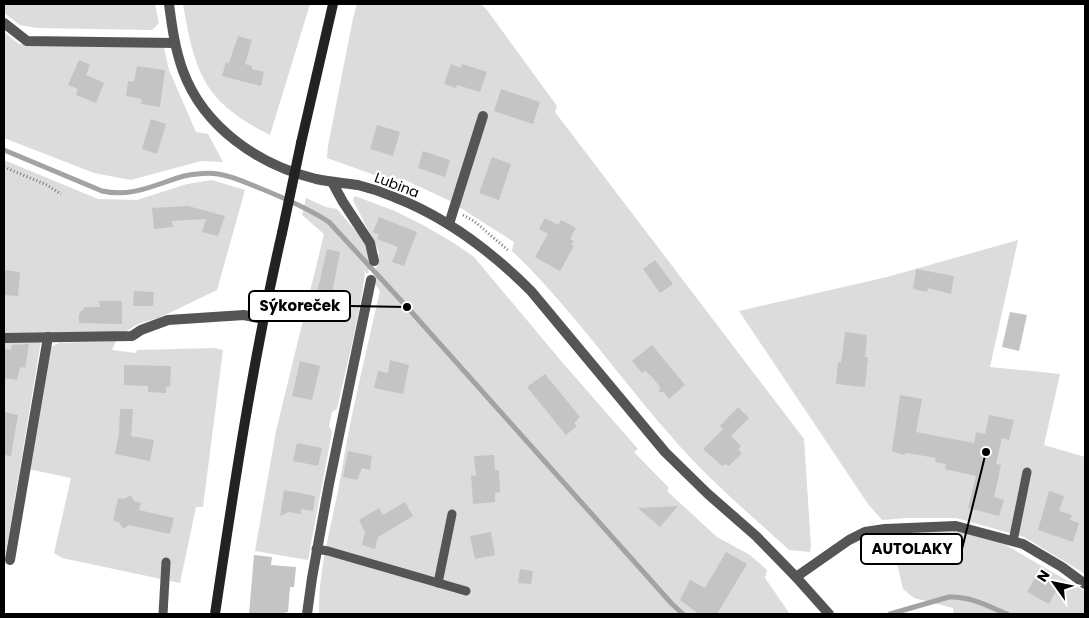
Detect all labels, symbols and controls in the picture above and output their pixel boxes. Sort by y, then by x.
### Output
street label: Lubina [372,167,422,203]
callout: Sýkoreček [249,291,350,321]
text: Sýkoreček [260,295,341,316]
callout: AUTOLAKY [861,534,962,564]
text: AUTOLAKY [871,538,953,559]
north arrow [1029,558,1079,608]
text: N [1032,566,1054,586]

